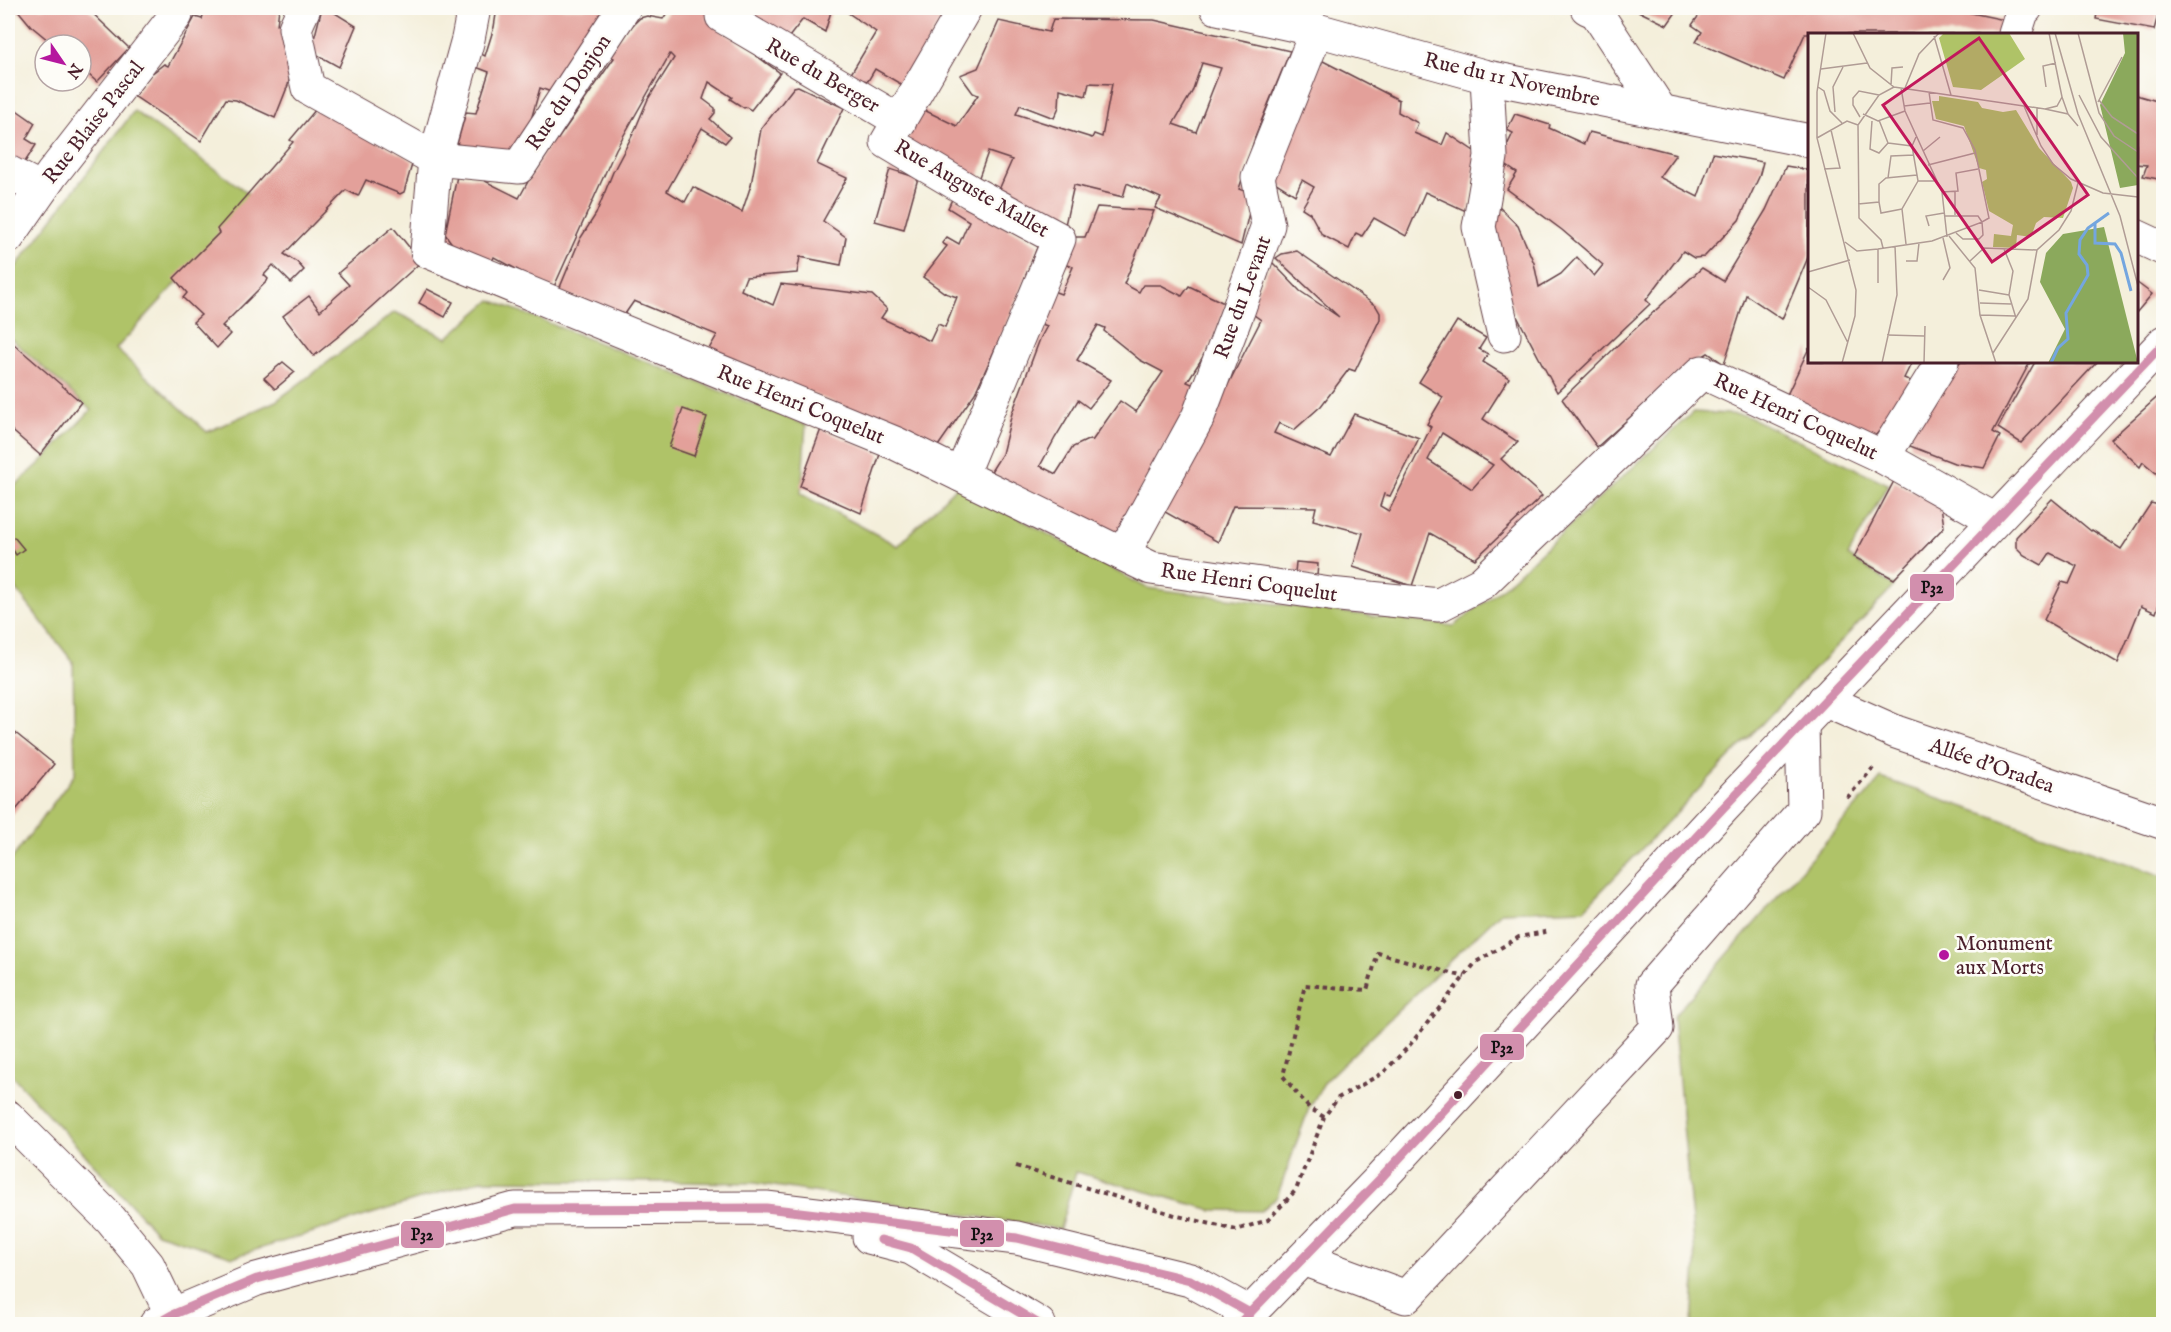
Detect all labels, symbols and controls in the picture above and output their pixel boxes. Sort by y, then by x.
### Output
street label: Rue du Donjon [521,30,618,156]
north arrow [33,33,93,93]
street label: Rue du Berger [760,33,885,120]
inset map [1808,33,2138,363]
street label: Rue du 11 Novembre [1421,47,1603,114]
street label: Rue Blaise Pascal [38,56,151,190]
text: N [61,58,86,82]
street label: Rue Auguste Mallet [889,134,1053,245]
street label: Rue du Levant [1209,232,1278,363]
street label: Rue Henri Coquelut [713,359,888,451]
street label: Rue Henri Coquelut [1709,367,1882,467]
street label: Rue Henri Coquelut [1159,558,1339,609]
line badge: P32 [1909,573,1955,602]
text: P32 [1921,579,1944,599]
street label: Allée d'Oradea [1924,732,2058,801]
place label: Monument aux Morts [1956,931,2053,982]
marker: Monument aux Morts [1937,948,1951,962]
line badge: P32 [1479,1033,1525,1061]
text: P32 [1491,1039,1514,1059]
unlabelled marker [1452,1089,1464,1101]
line badge: P32 [959,1219,1005,1248]
line badge: P32 [400,1220,445,1249]
text: P32 [411,1226,434,1246]
text: P32 [971,1226,994,1246]

